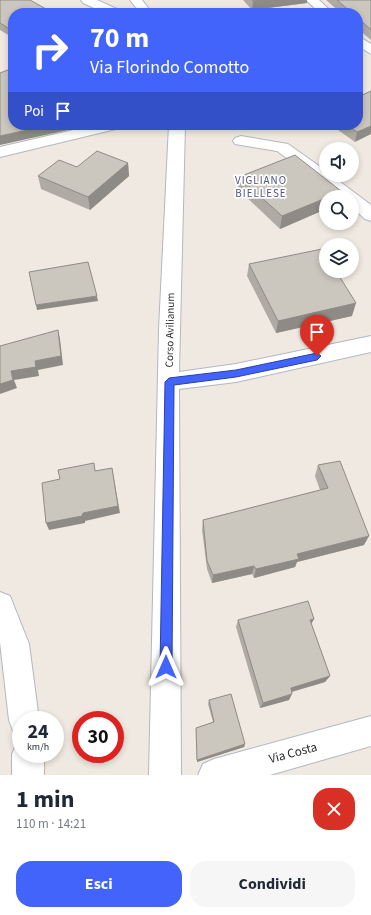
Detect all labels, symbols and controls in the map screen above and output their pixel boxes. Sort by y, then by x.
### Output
text: 70 m [90,18,149,58]
icon: right [24,24,76,76]
text: Via Florindo Comotto [90,55,249,80]
icon: arrive [52,100,74,122]
text: Poi [24,101,44,122]
map controls [319,142,359,278]
button: sound [319,142,359,182]
district label: VIGLIANO BIELLESE [235,173,287,201]
button: search [319,190,359,230]
button: layers [319,238,359,278]
street label: Corso Avilianum [162,293,178,367]
pin [300,315,334,356]
icon: arrive [306,321,328,343]
position arrow [145,646,187,688]
speed limit sign: 30 [72,711,124,763]
text: 24 [27,718,49,746]
street label: Via Costa [267,738,319,768]
text: km/h [27,740,49,754]
text: 1 min [16,782,74,817]
button: close [313,788,355,830]
text: 110 m · 14:21 [16,815,86,833]
button: Esci [16,861,182,907]
button: Condividi [190,861,355,907]

